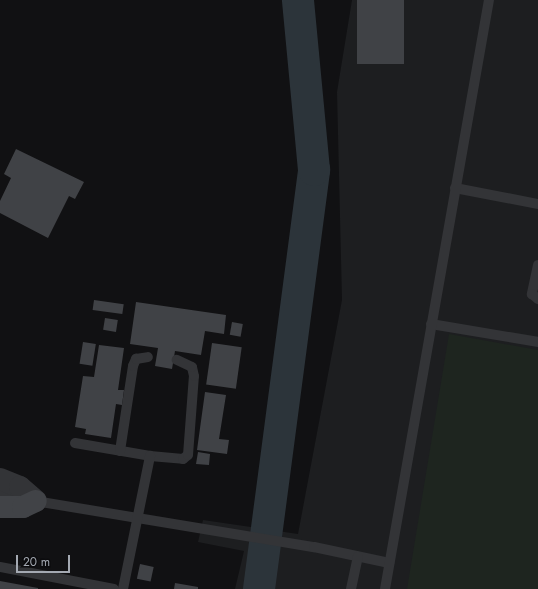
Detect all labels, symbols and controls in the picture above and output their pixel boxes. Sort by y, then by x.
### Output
scale bar [18,547,72,573]
text: 20 m [23,553,50,571]

